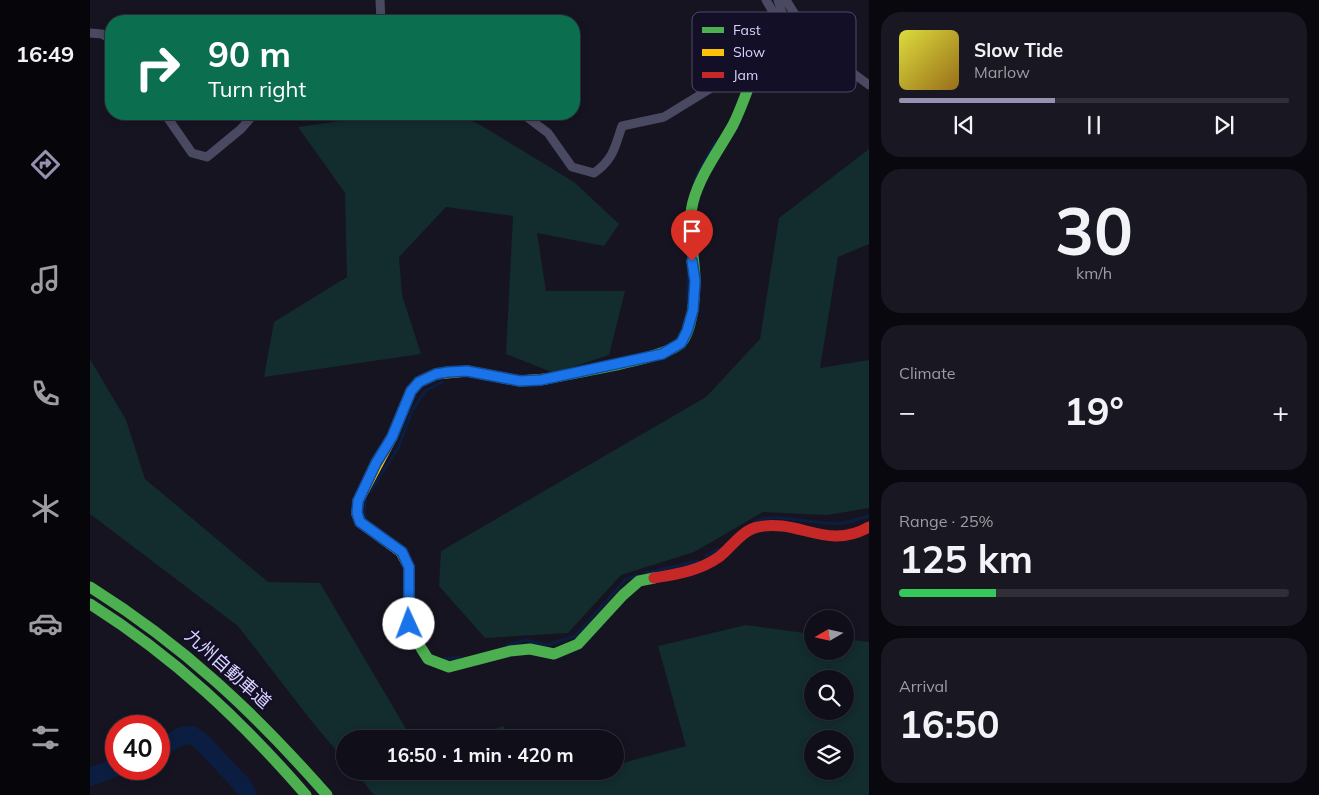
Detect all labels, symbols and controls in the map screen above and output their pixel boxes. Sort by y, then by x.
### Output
legend [692,12,856,92]
text: Fast [733,21,761,39]
text: 90 m [208,32,291,76]
icon: right [125,35,190,100]
text: Slow Tide [974,38,1063,62]
text: 16:49 [16,40,74,68]
text: Slow [733,43,765,61]
text: Marlow [974,62,1030,82]
text: Jam [733,66,758,84]
text: Turn right [208,75,306,103]
icon: previous [950,111,978,139]
icon: pause [1080,111,1108,139]
icon: next [1210,111,1238,139]
icon: directions [28,147,63,182]
text: 30 [1055,190,1133,271]
pin [671,210,713,261]
icon: arrive [678,217,706,245]
icon: music [28,262,63,297]
text: km/h [1076,263,1112,283]
text: Climate [899,363,955,383]
icon: phone [28,376,63,411]
text: 19° [1064,387,1124,435]
text: − [899,394,916,429]
text: + [1272,394,1289,429]
icon: climate [28,491,63,526]
text: Range · 25% [899,511,994,531]
text: 125 km [899,535,1033,583]
position arrow [382,597,434,649]
icon: car [28,606,63,641]
north arrow [804,610,854,660]
map controls [804,610,854,780]
street label: 九州自動車道 [181,624,276,713]
button: search [804,670,854,720]
text: Arrival [899,676,948,696]
text: 16:50 [899,700,1000,748]
speed limit sign: 40 [105,715,170,780]
icon: filters [28,720,63,755]
button: layers [804,730,854,780]
text: 16:50 · 1 min · 420 m [386,743,574,767]

